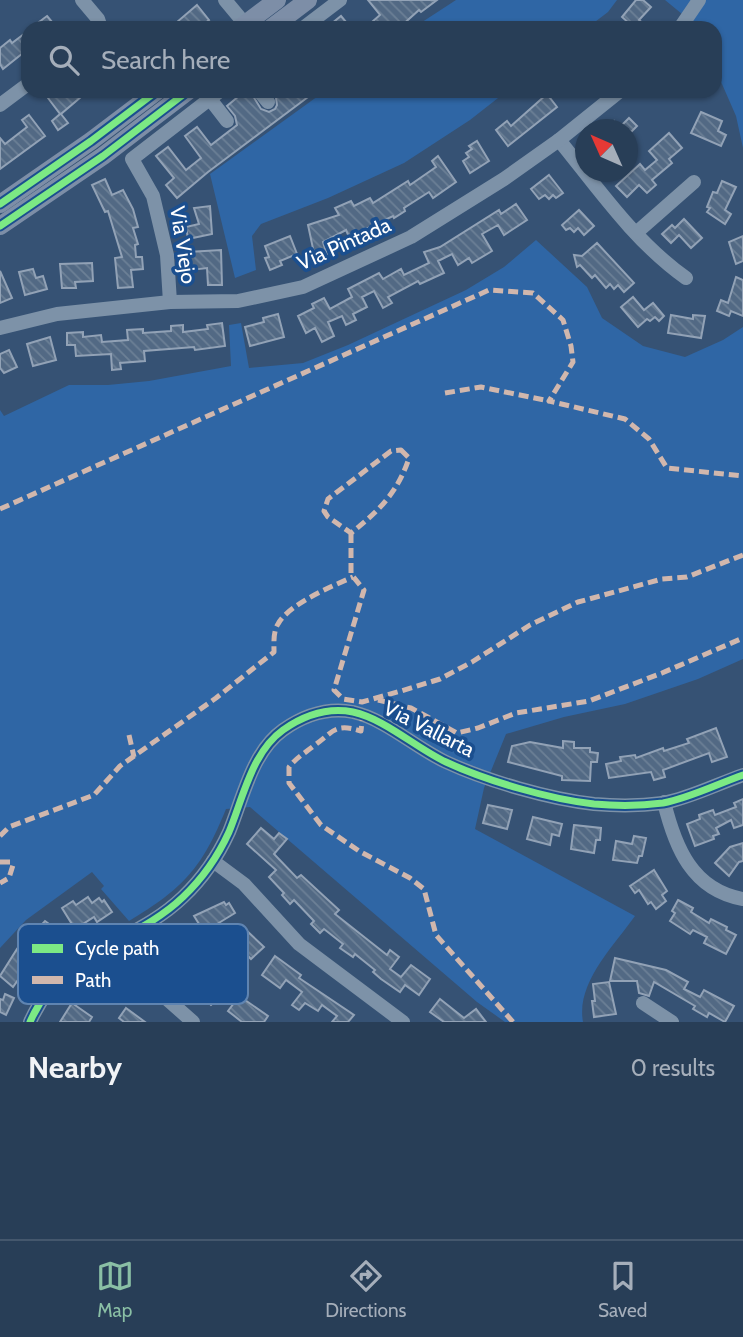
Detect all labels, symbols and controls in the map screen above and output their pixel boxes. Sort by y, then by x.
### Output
search box [21,21,722,98]
icon: search [45,41,83,79]
text: Search here [101,44,230,76]
north arrow [575,119,638,182]
street label: Via Viejo [164,204,202,286]
street label: Via Pintada [293,212,394,275]
street label: Via Vallarta [380,695,479,762]
legend [18,924,248,1004]
text: Cycle path [75,937,159,960]
text: Path [75,969,111,992]
text: Nearby [28,1049,122,1086]
text: 0 results [631,1054,715,1082]
tab: Map [96,1257,134,1322]
tab: Directions [325,1257,406,1322]
tab: Saved [598,1257,647,1322]

